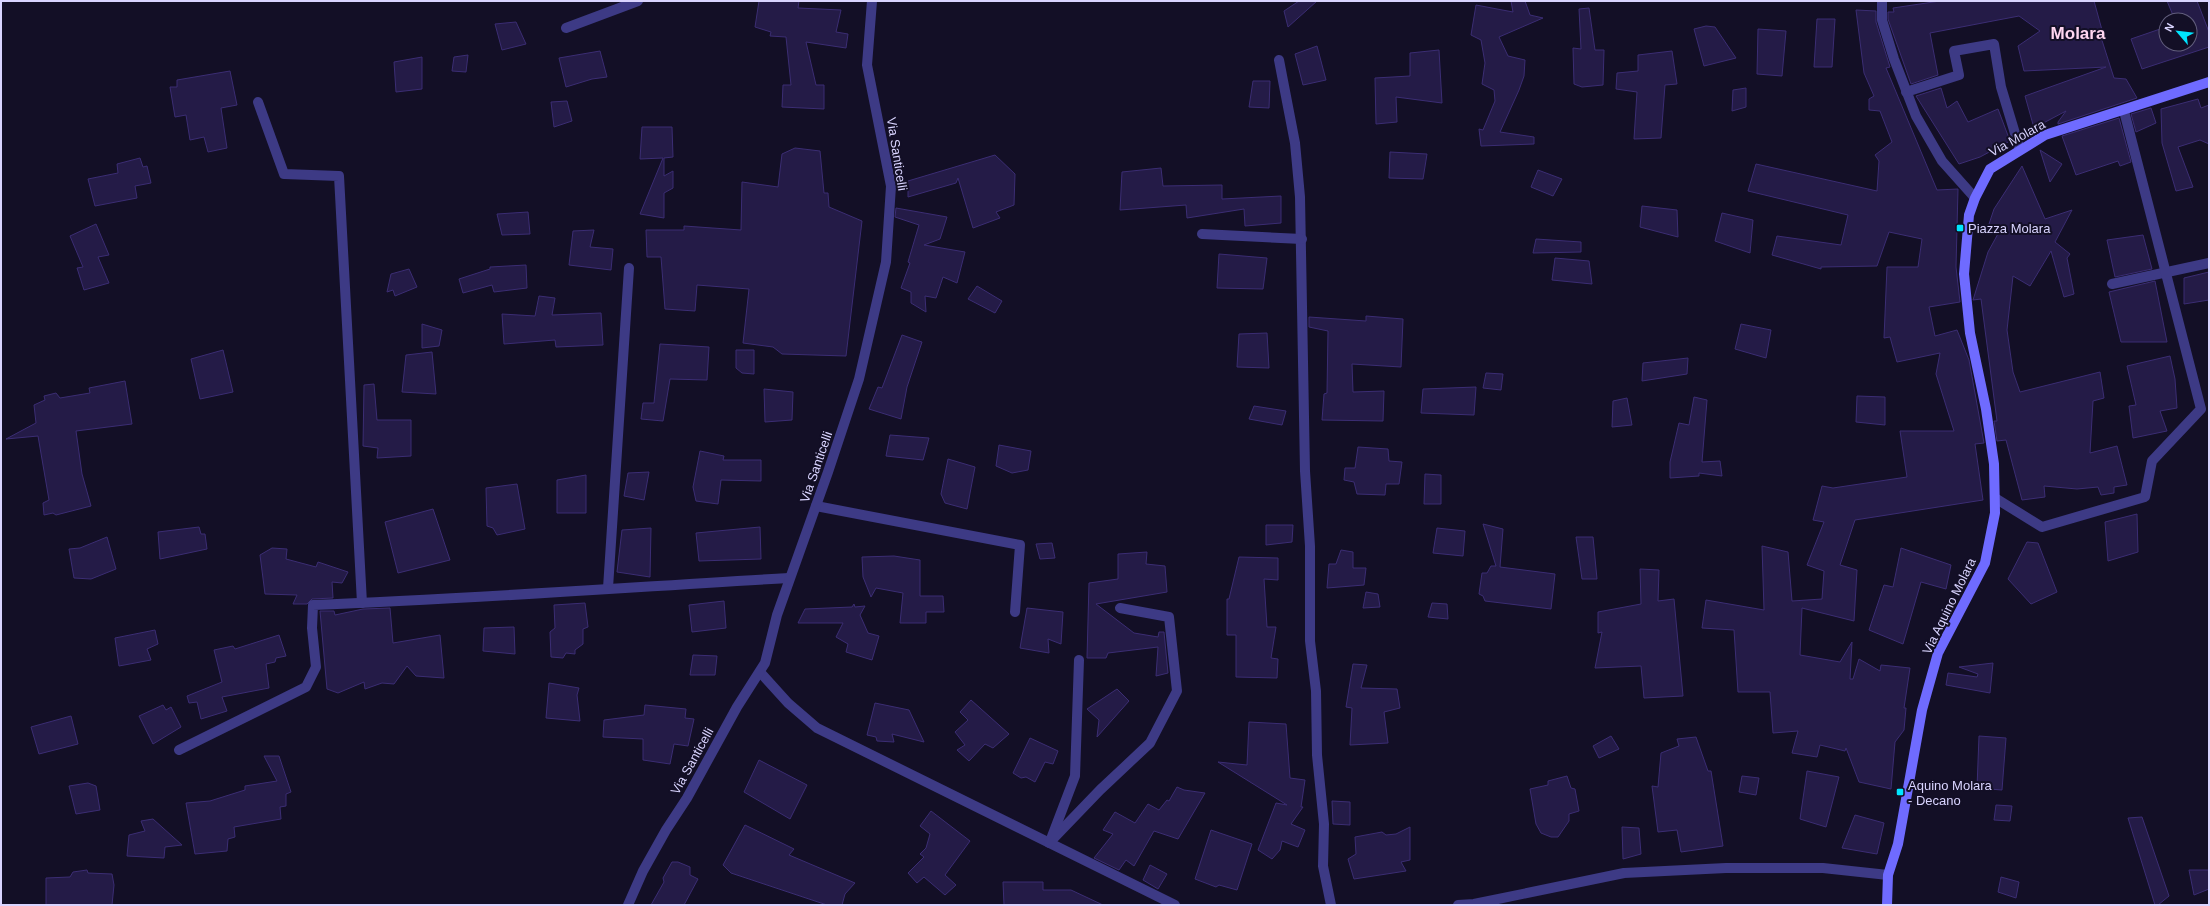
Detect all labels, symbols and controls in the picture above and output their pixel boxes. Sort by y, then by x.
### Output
north arrow [2158,12,2198,52]
text: N [2162,21,2176,34]
district label: Molara [2051,24,2106,43]
street label: Via Santicelli [884,116,910,192]
street label: Via Molara [1986,116,2048,160]
place label: Piazza Molara [1968,221,2051,236]
marker: Piazza Molara [1955,223,1965,233]
street label: Via Santicelli [797,429,835,505]
street label: Via Aquino Molara [1919,555,1979,657]
street label: Via Santicelli [667,725,717,797]
place label: Aquino Molara - Decano [1908,778,1993,808]
marker: Aquino Molara - Decano [1895,787,1905,797]

